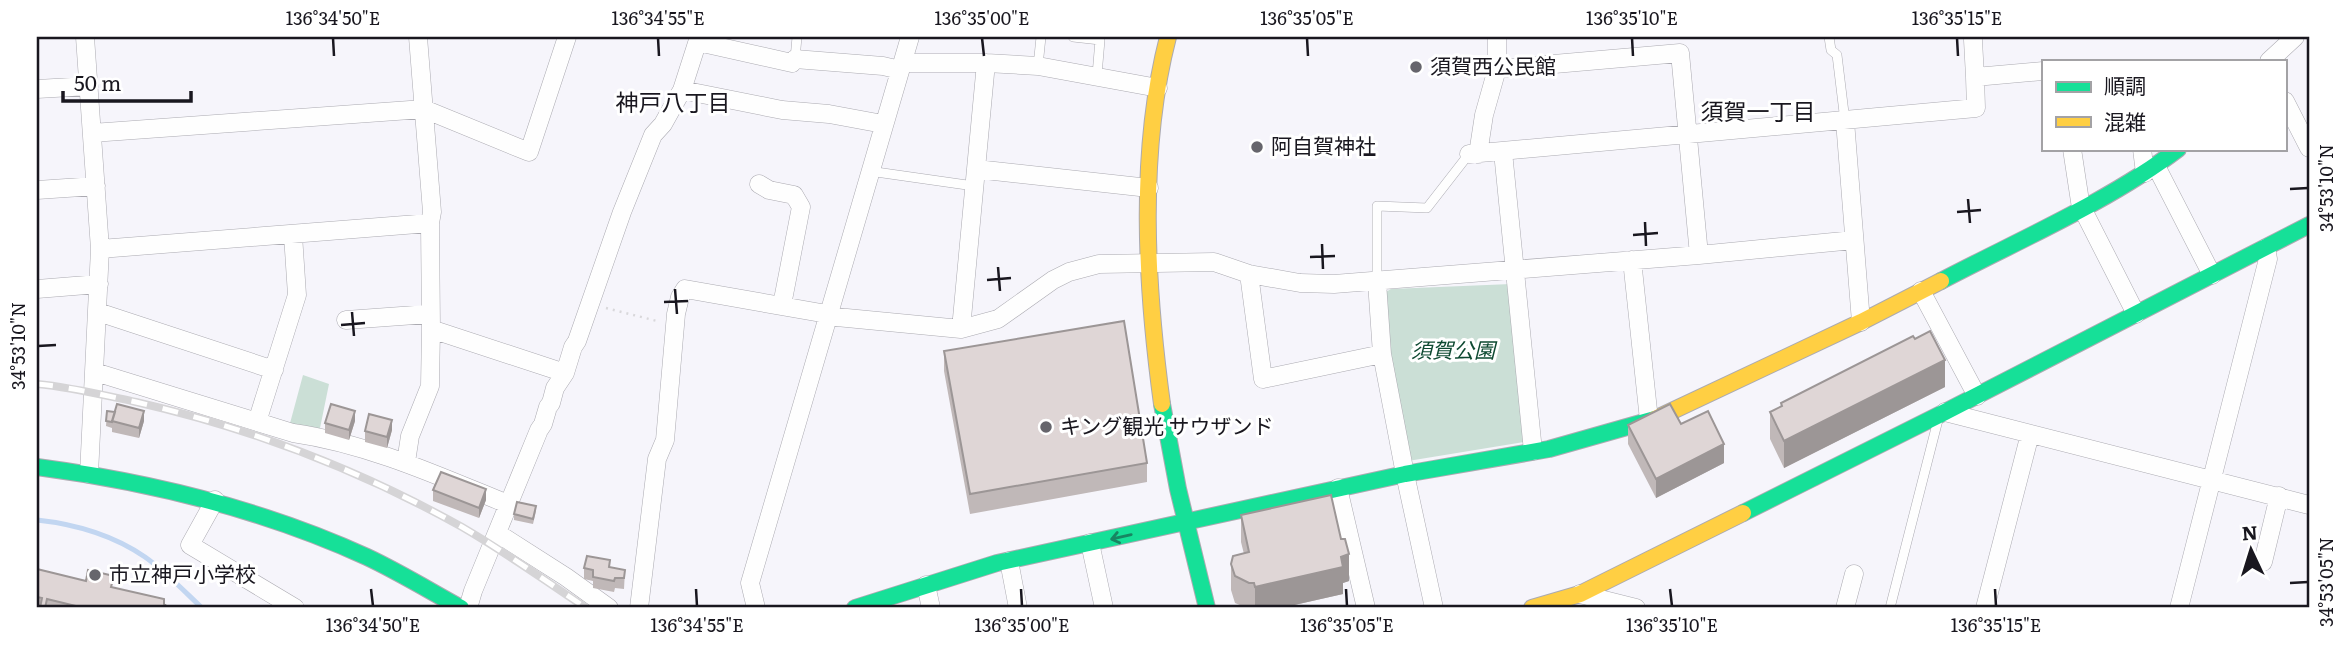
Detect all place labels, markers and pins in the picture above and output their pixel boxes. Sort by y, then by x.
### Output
place label: 須賀西公民館 [1430,49,1556,80]
marker: 須賀西公民館 [1408,59,1424,75]
place label: 阿自賀神社 [1271,129,1376,160]
marker: 阿自賀神社 [1249,139,1265,155]
place label: キング観光 サウザンド [1060,409,1274,440]
marker: キング観光 サウザンド [1038,419,1054,435]
place label: 市立神戸小学校 [109,557,256,588]
marker: 市立神戸小学校 [87,567,103,583]

